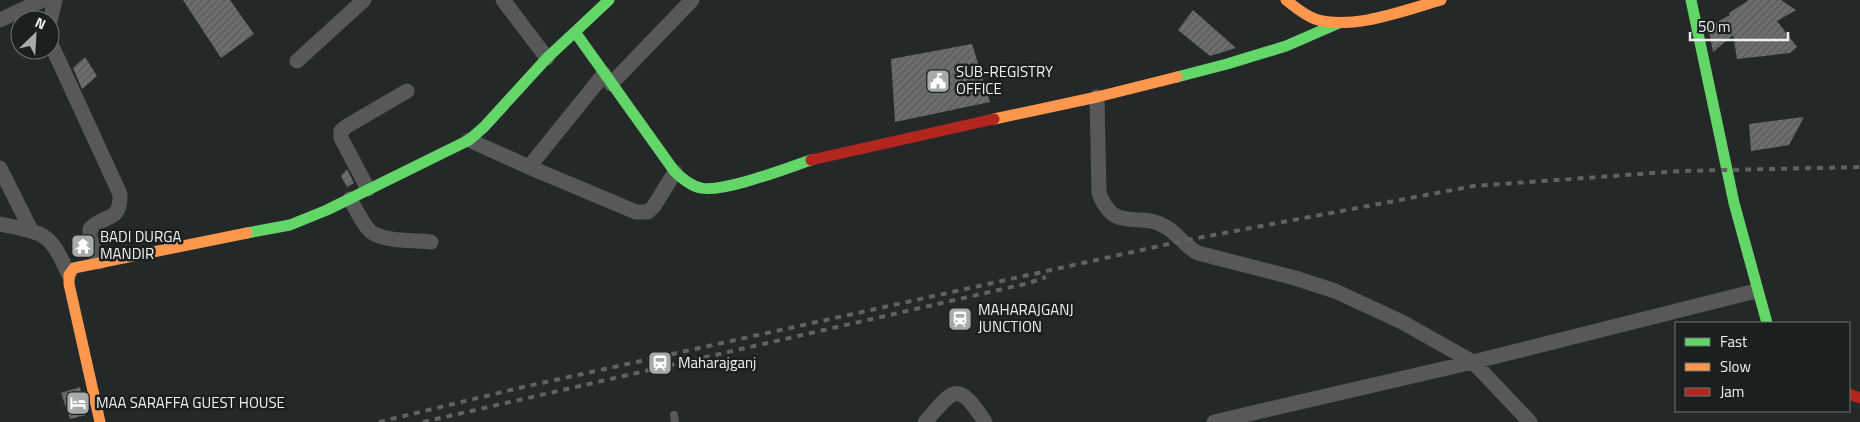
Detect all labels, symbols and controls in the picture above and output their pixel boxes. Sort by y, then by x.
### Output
north arrow [10,10,60,60]
scale bar [1690,10,1788,42]
text: N [32,11,50,34]
text: 50 m [1698,15,1731,38]
place label: SUB-REGISTRY OFFICE [956,60,1053,100]
public building icon: SUB-REGISTRY OFFICE [925,68,951,94]
place label: BADI DURGA MANDIR [100,225,182,265]
temple icon: BADI DURGA MANDIR [70,233,96,259]
place label: MAHARAJGANJ JUNCTION [978,298,1074,338]
station icon: MAHARAJGANJ JUNCTION [947,306,973,332]
legend [1675,322,1850,412]
text: Fast [1720,330,1748,353]
station icon: Maharajganj [647,350,673,376]
place label: Maharajganj [678,351,756,374]
text: Slow [1720,355,1751,378]
text: Jam [1720,380,1744,403]
hotel icon: MAA SARAFFA GUEST HOUSE [65,390,91,416]
place label: MAA SARAFFA GUEST HOUSE [96,391,285,414]

